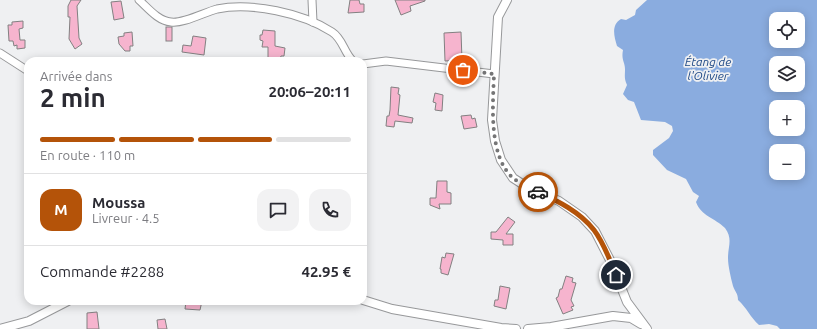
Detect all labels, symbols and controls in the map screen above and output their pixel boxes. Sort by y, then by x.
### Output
map controls [769,12,805,180]
button: locate [769,12,805,48]
pin [446,53,480,87]
water label: Étang de l'Olivier [685,55,731,82]
button: layers [769,56,805,92]
icon: bag [452,59,474,81]
text: Arrivée dans [40,69,112,83]
text: 2 min [40,83,106,112]
text: 20:06–20:11 [268,83,351,100]
button: + [769,100,805,136]
button: − [769,144,805,180]
text: En route · 110 m [40,148,135,162]
courier [518,172,558,212]
icon: car [527,181,549,203]
button: chat [257,189,299,231]
button: phone [309,189,351,231]
text: Moussa [92,194,145,211]
text: M [54,201,68,218]
text: Livreur · 4.5 [92,211,160,225]
pin [599,258,633,292]
text: Commande #2288 [40,263,164,280]
text: 42.95 € [301,263,351,280]
icon: home [605,264,627,286]

